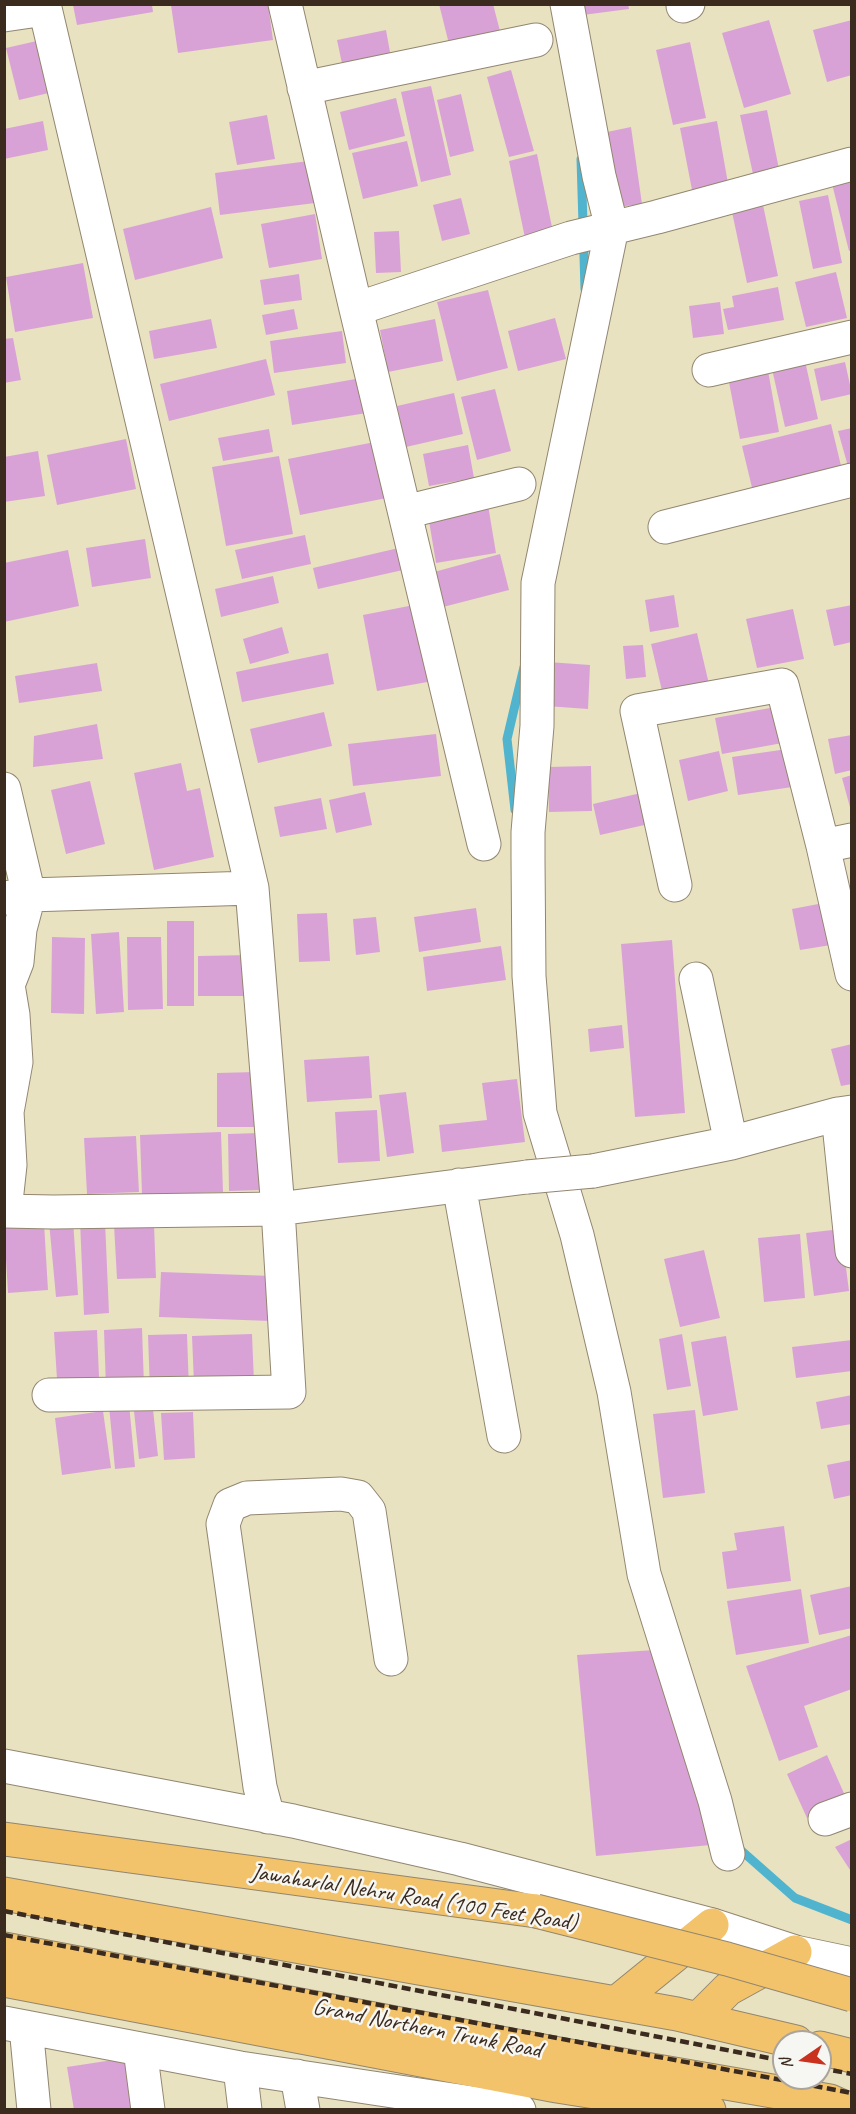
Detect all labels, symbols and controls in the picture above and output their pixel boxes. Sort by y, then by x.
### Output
street label: Jawaharlal Nehru Road (100 Feet Road) [249,1858,579,1938]
street label: Grand Northern Trunk Road [310,1993,544,2065]
north arrow [772,2030,832,2090]
text: N [776,2057,797,2071]

